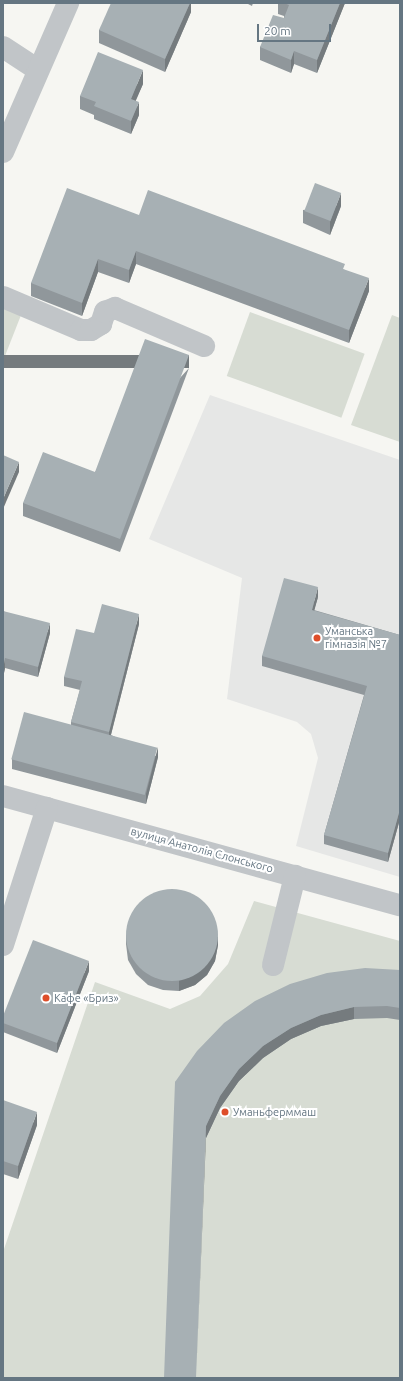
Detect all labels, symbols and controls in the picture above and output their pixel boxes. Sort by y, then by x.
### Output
scale bar [259,16,333,42]
text: 20 m [264,24,291,37]
place label: Уманська гімназія №7 [325,625,387,651]
marker: Уманська гімназія №7 [312,633,322,643]
street label: вулиця Анатолія Слонського [129,825,275,875]
place label: Кафе «Бриз» [54,991,119,1005]
marker: Кафе «Бриз» [41,993,51,1003]
place label: Уманьферммаш [233,1105,316,1119]
marker: Уманьферммаш [220,1107,230,1117]

